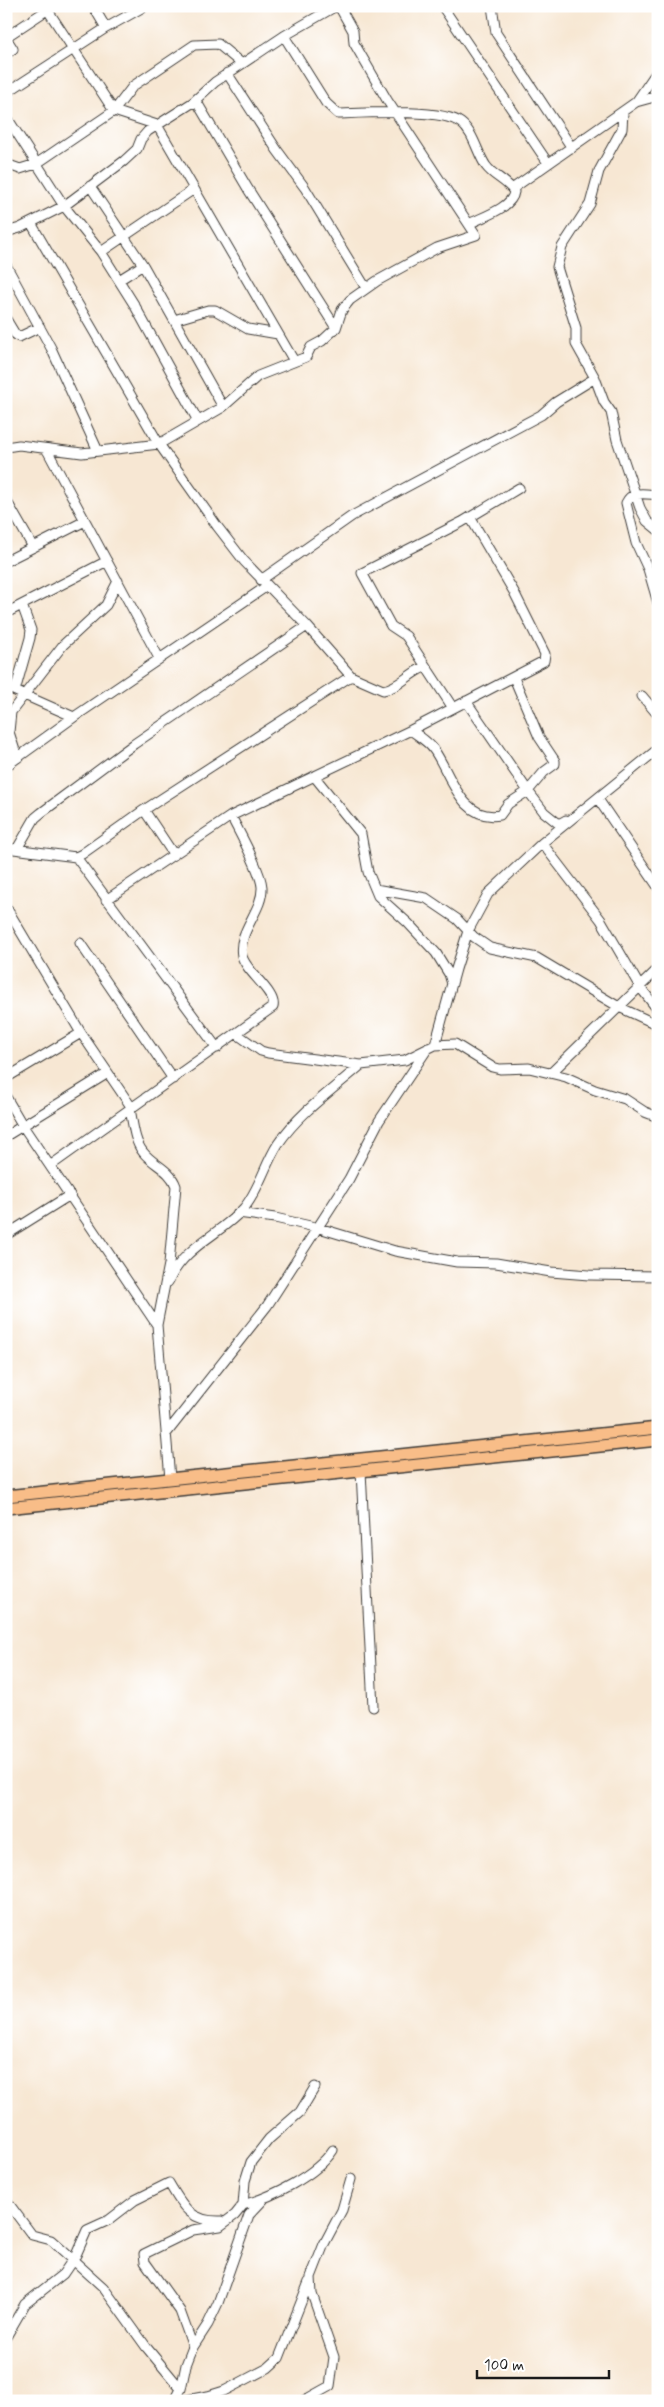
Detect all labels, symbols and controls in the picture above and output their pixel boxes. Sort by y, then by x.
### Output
scale bar [477,2347,609,2379]
text: 100 m [484,2356,524,2376]

